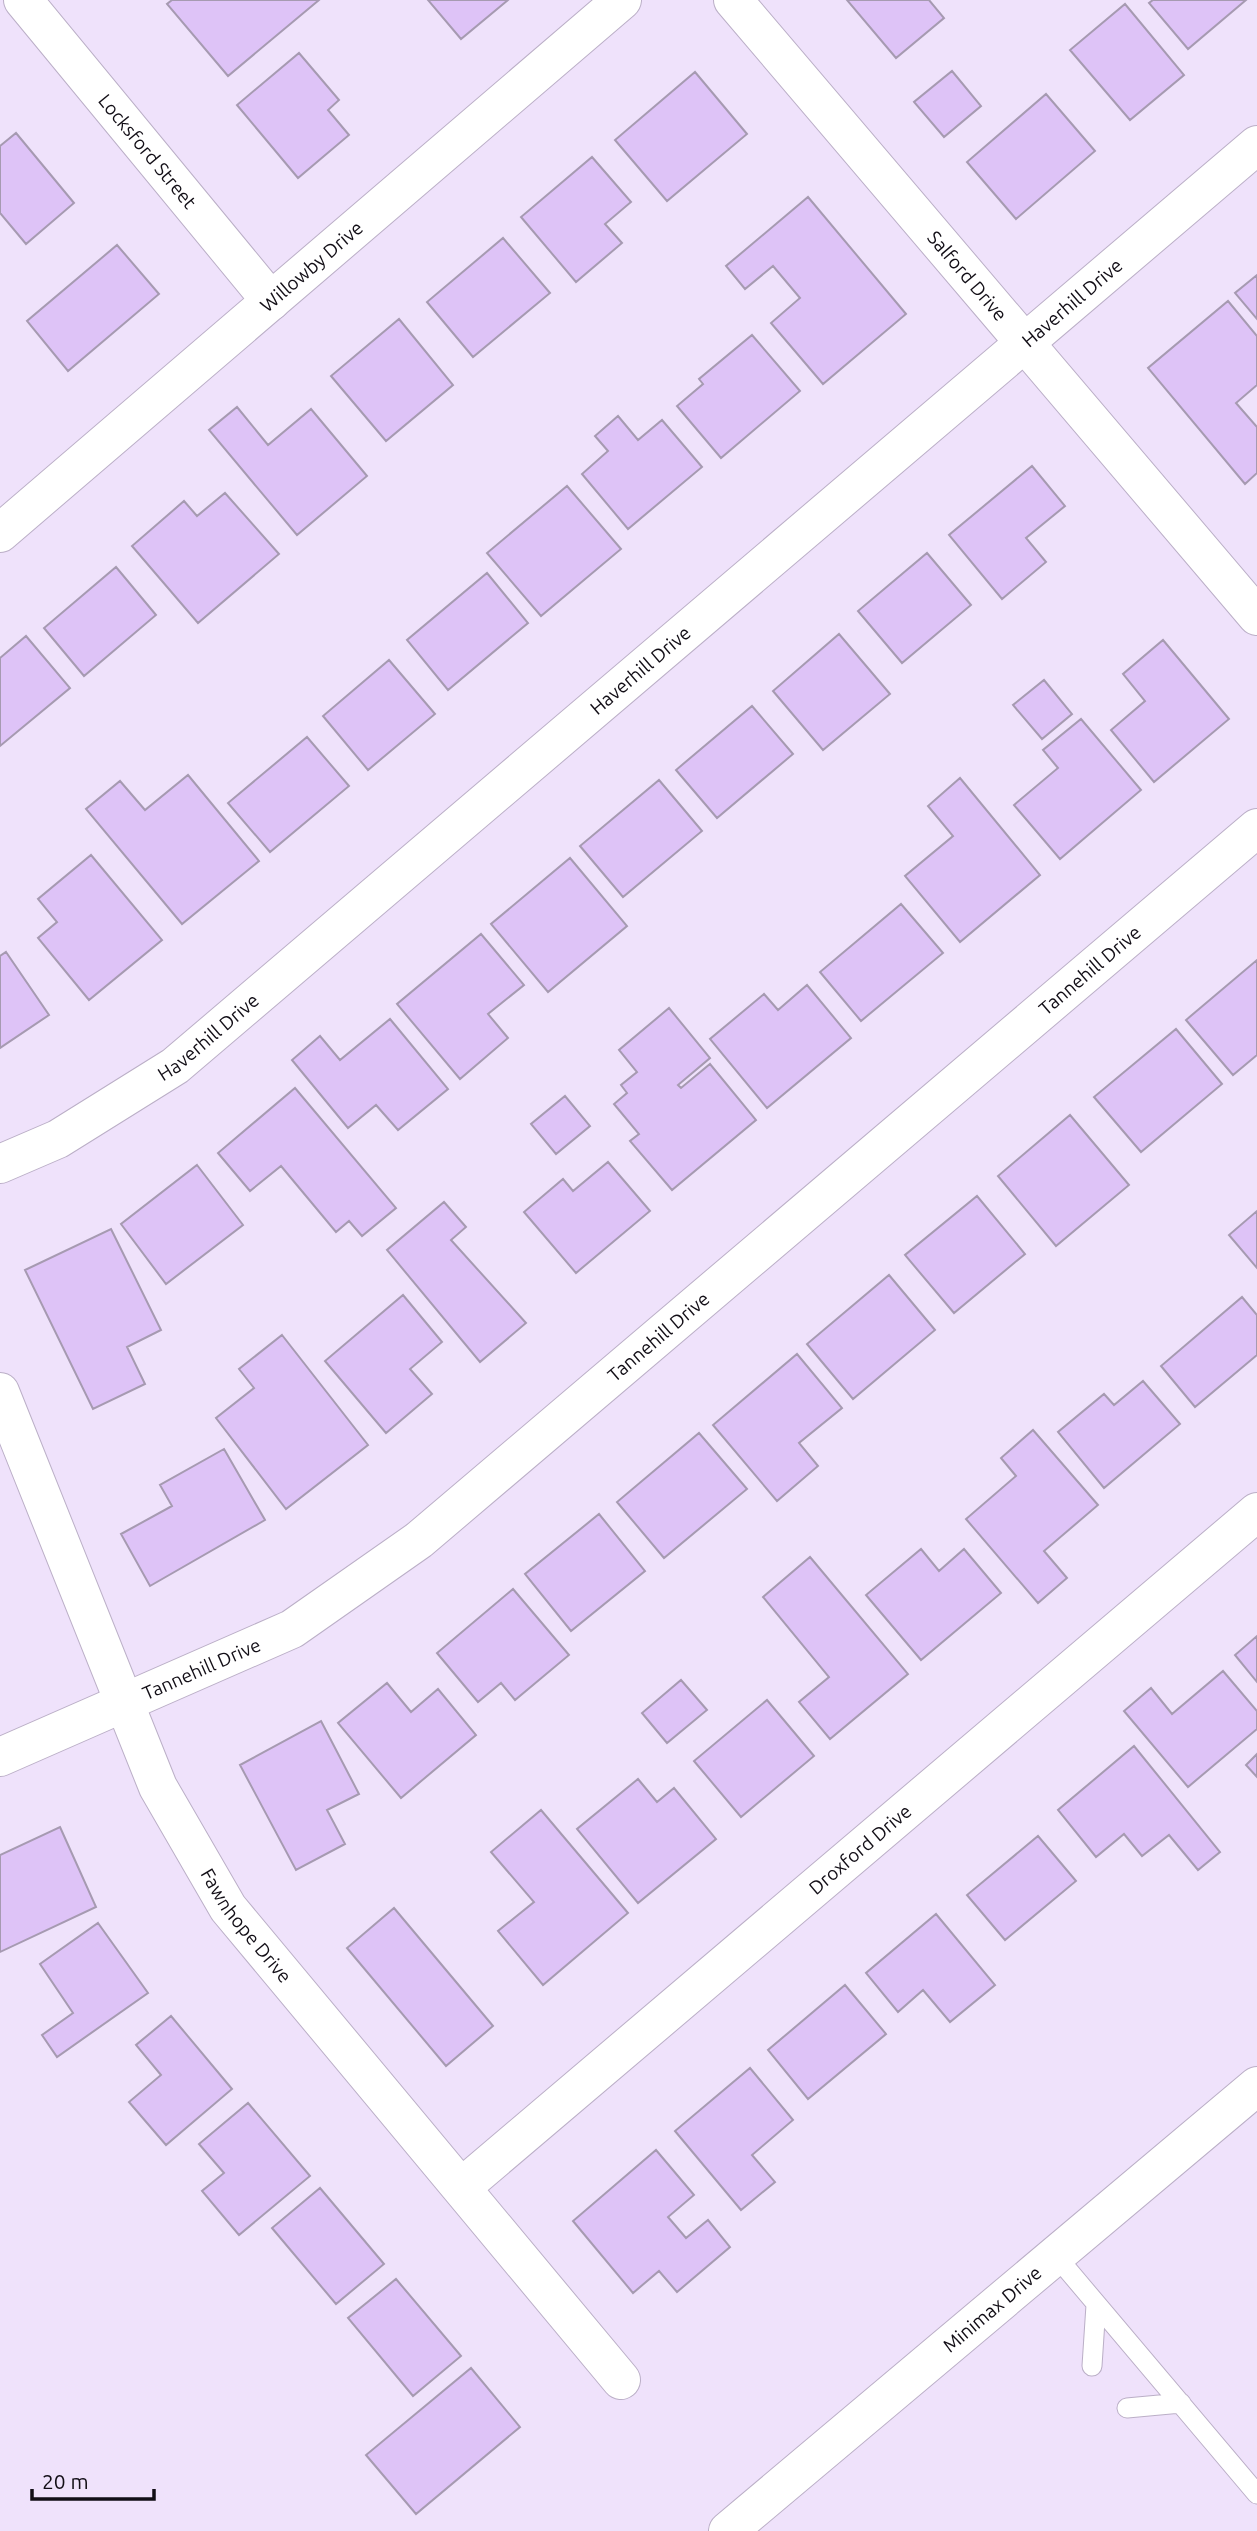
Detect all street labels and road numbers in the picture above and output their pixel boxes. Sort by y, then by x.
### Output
street label: Locksford Street [94,90,201,213]
street label: Willowby Drive [256,216,367,316]
street label: Salford Drive [923,226,1012,325]
street label: Haverhill Drive [1017,254,1127,351]
street label: Haverhill Drive [586,621,695,719]
street label: Tannehill Drive [1034,921,1145,1020]
street label: Haverhill Drive [154,989,263,1085]
street label: Tannehill Drive [603,1287,714,1386]
street label: Tannehill Drive [139,1633,264,1704]
street label: Droxford Drive [804,1800,915,1899]
street label: Fawnhope Drive [196,1864,296,1987]
street label: Minimax Drive [938,2261,1046,2357]

